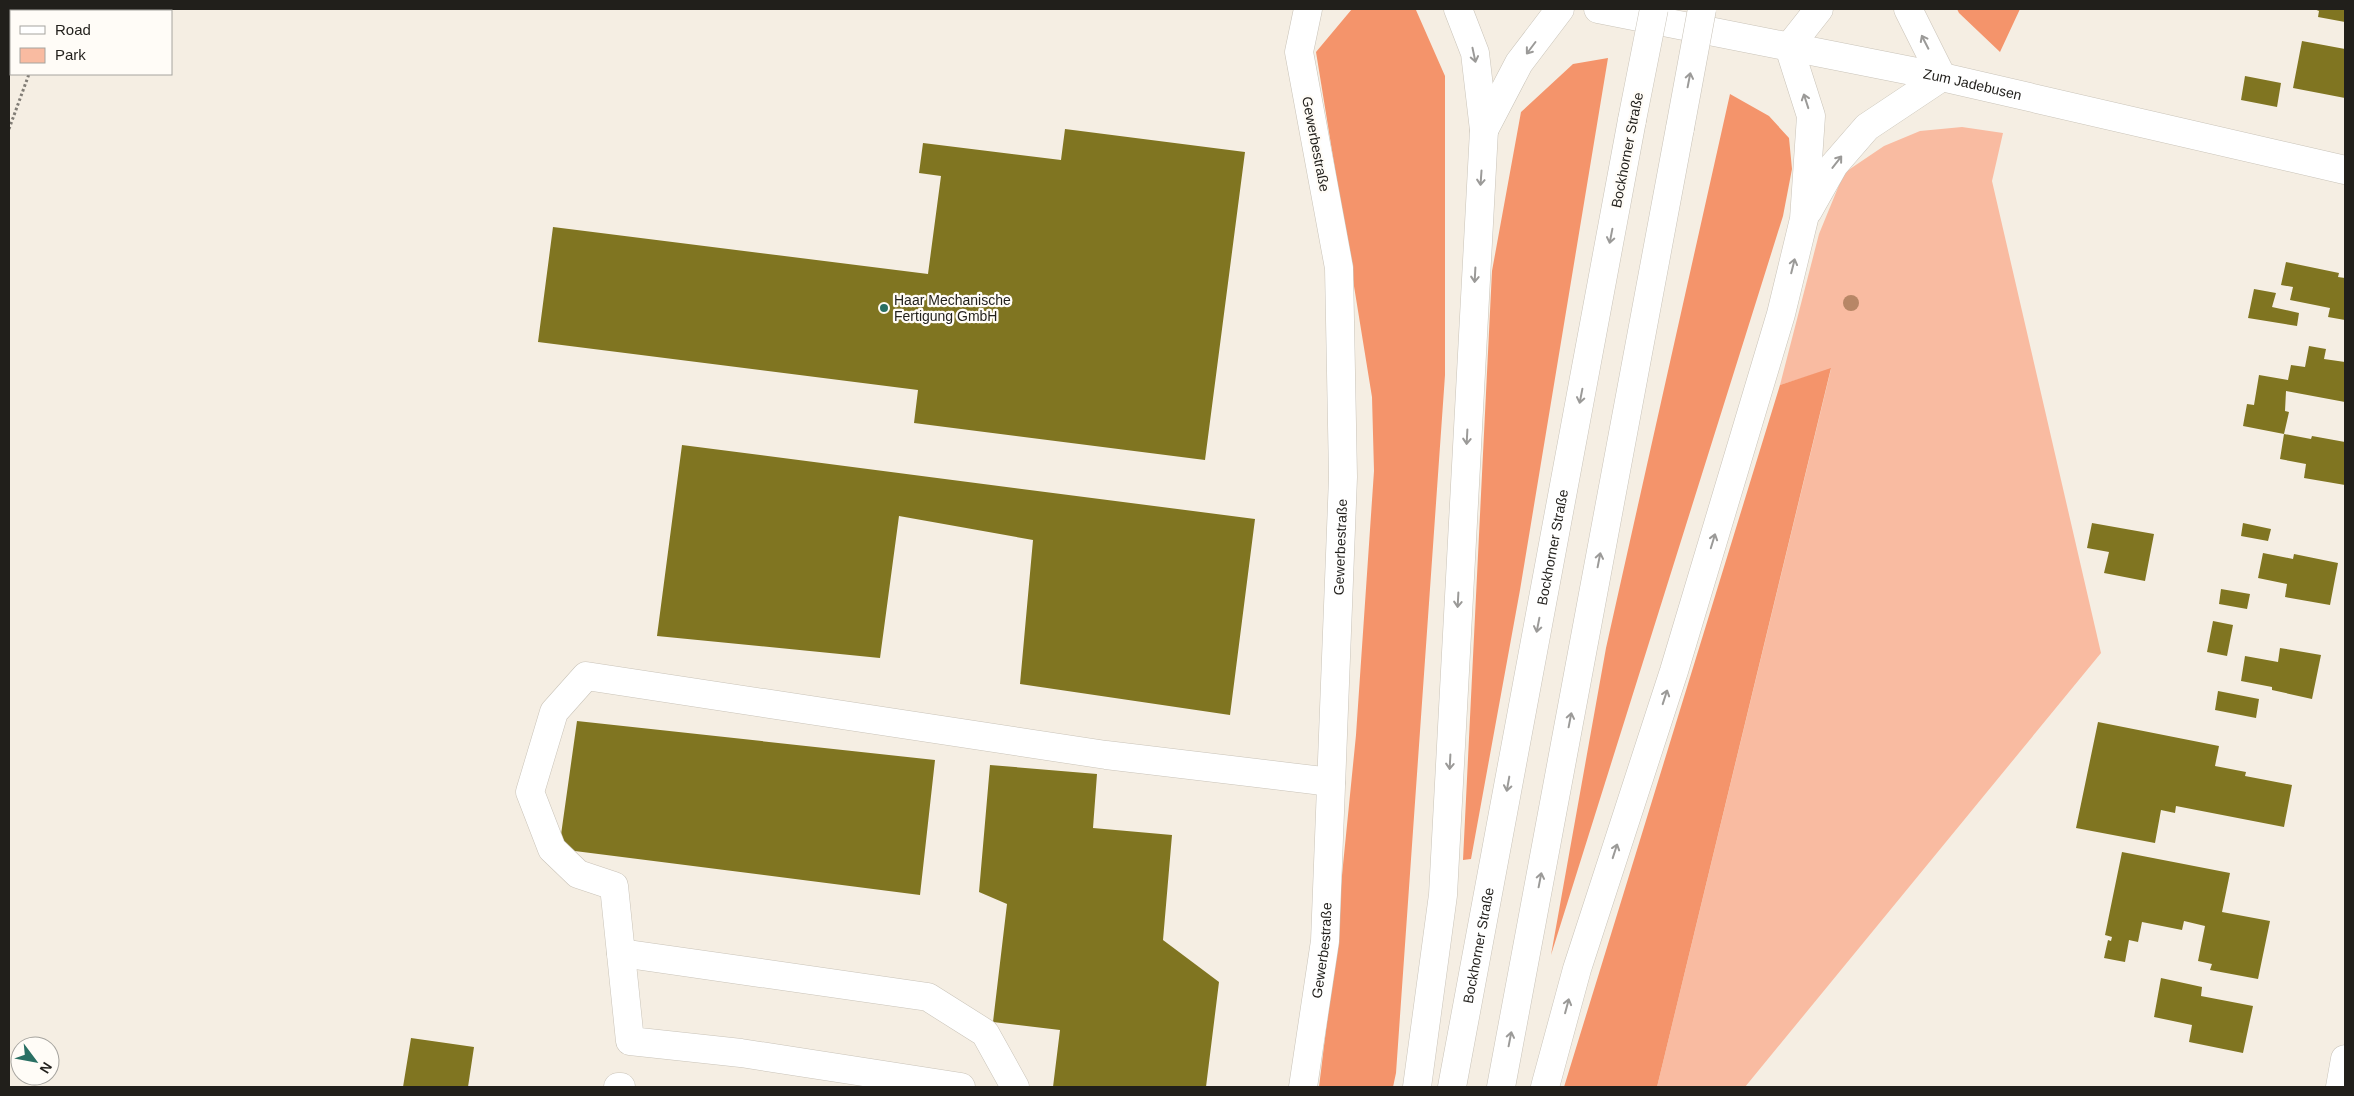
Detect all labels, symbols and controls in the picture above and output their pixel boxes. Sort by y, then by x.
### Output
legend [10,10,172,75]
text: Road [55,21,91,38]
one-way arrow [1920,35,1930,50]
one-way arrow [1526,41,1537,54]
text: Park [55,46,86,63]
one-way arrow [1470,46,1479,62]
street label: Zum Jadebusen [1922,65,2023,103]
one-way arrow [1685,73,1694,89]
street label: Bockhorner Straße [1608,91,1646,209]
one-way arrow [1801,94,1810,110]
street label: Gewerbestraße [1299,95,1333,193]
one-way arrow [1832,155,1842,169]
one-way arrow [1476,170,1485,186]
one-way arrow [1605,228,1615,244]
one-way arrow [1788,259,1798,275]
one-way arrow [1470,267,1479,283]
place label: Haar Mechanische Fertigung GmbH [894,292,1011,324]
marker: Haar Mechanische Fertigung GmbH [878,302,890,314]
one-way arrow [1575,388,1585,404]
one-way arrow [1462,429,1471,445]
street label: Bockhorner Straße [1534,488,1571,607]
street label: Gewerbestraße [1330,498,1350,596]
one-way arrow [1708,534,1718,550]
one-way arrow [1595,552,1605,568]
one-way arrow [1454,592,1463,608]
one-way arrow [1532,616,1542,632]
one-way arrow [1661,689,1671,705]
one-way arrow [1565,712,1575,728]
one-way arrow [1445,754,1454,770]
one-way arrow [1503,776,1512,792]
one-way arrow [1611,844,1620,860]
one-way arrow [1535,872,1545,888]
street label: Bockhorner Straße [1460,886,1497,1005]
street label: Gewerbestraße [1308,902,1335,999]
one-way arrow [1562,999,1572,1015]
one-way arrow [1506,1032,1515,1048]
north arrow [10,1036,60,1086]
text: N [37,1059,55,1076]

